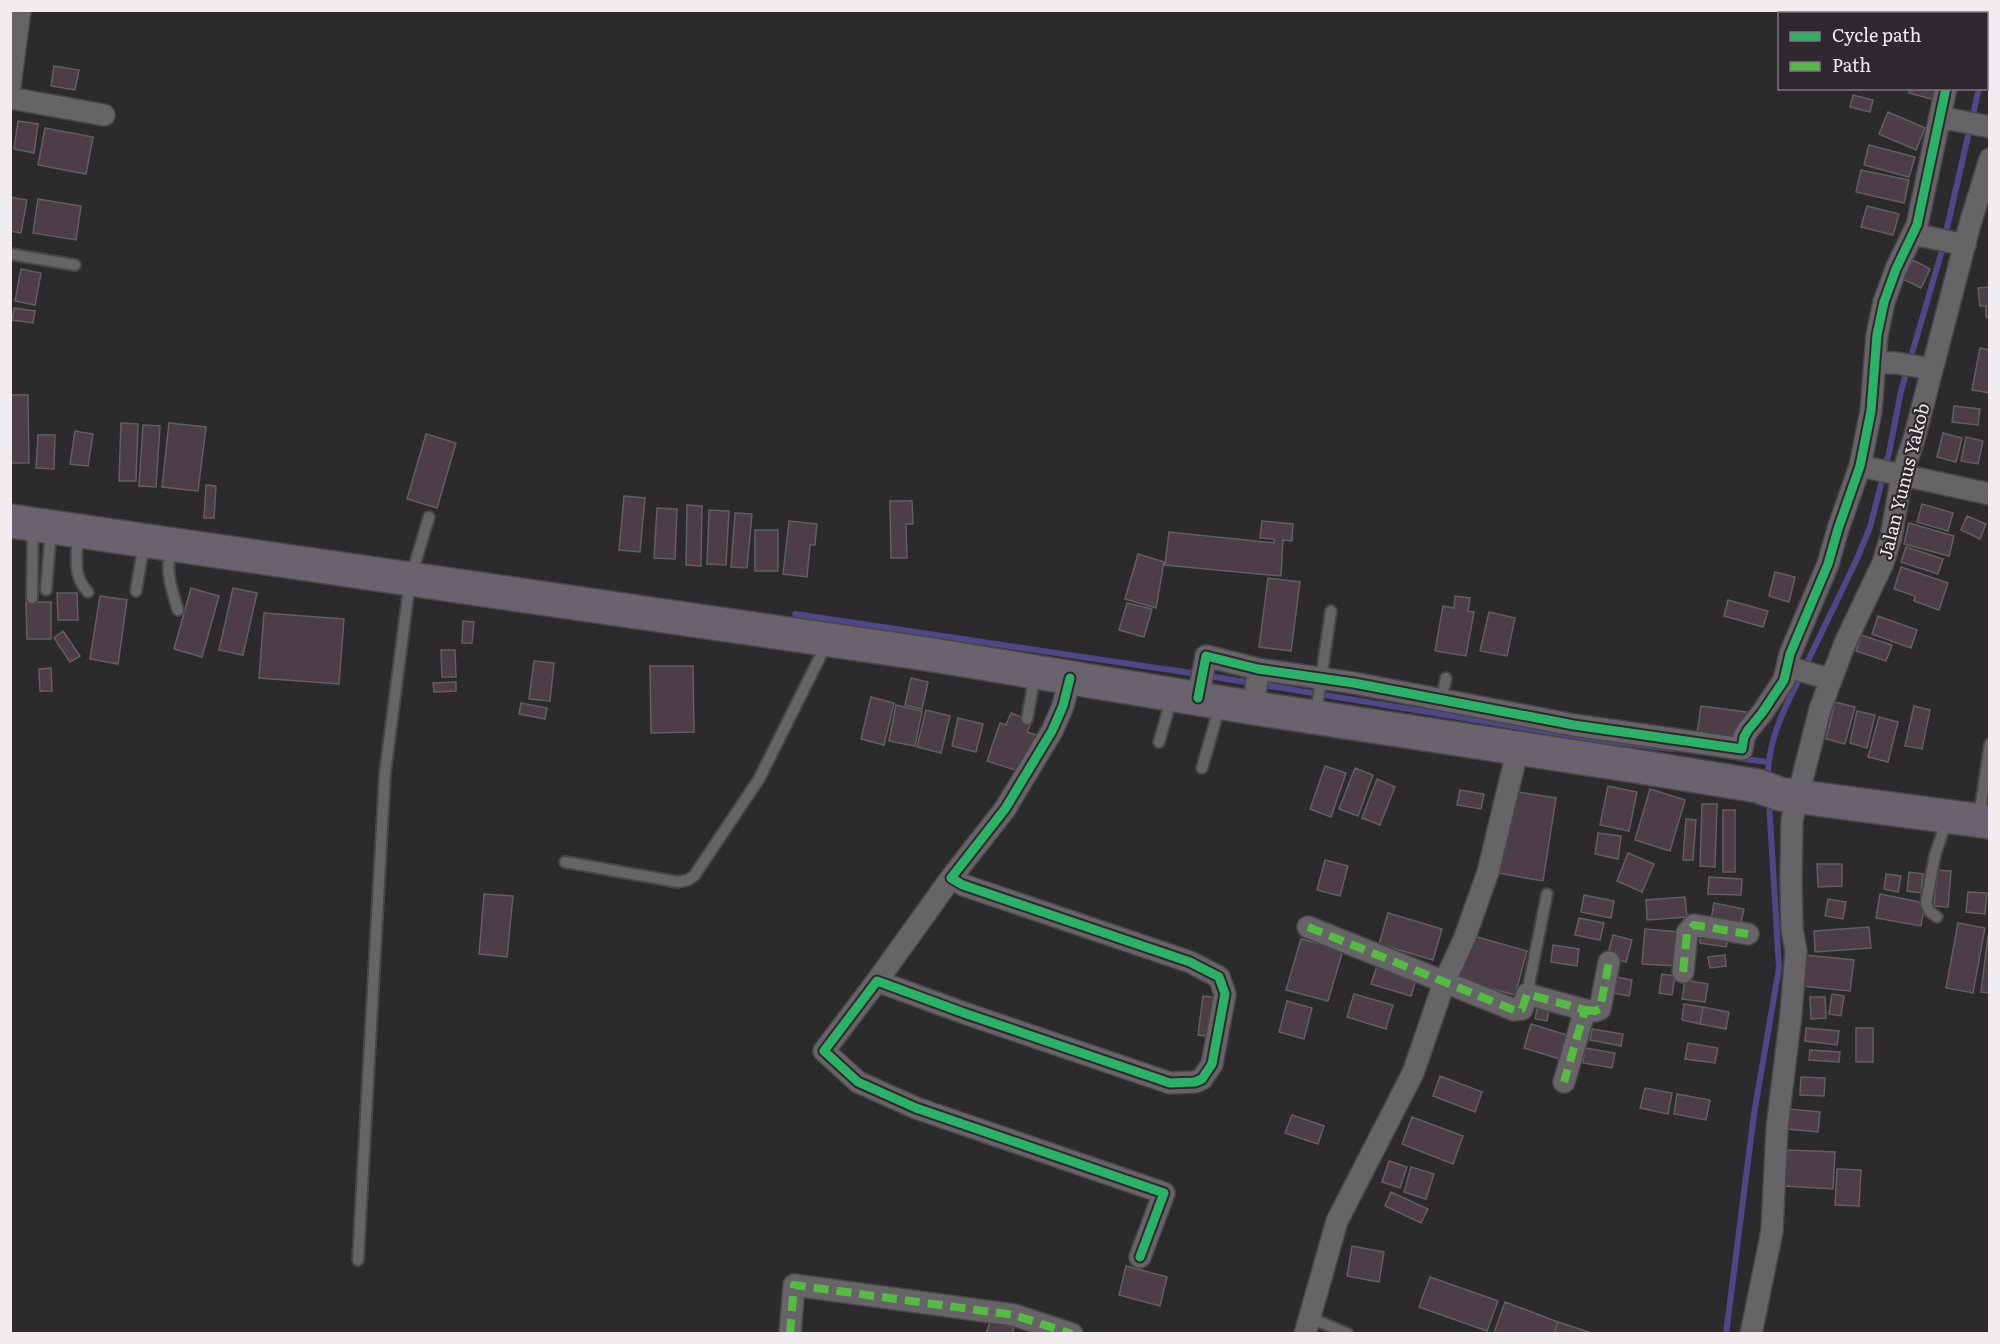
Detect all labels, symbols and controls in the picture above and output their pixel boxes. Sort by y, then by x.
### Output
legend [1778,12,1988,90]
text: Cycle path [1832,21,1921,48]
text: Path [1832,51,1871,78]
street label: Jalan Yunus Yakob [1871,400,1935,562]

